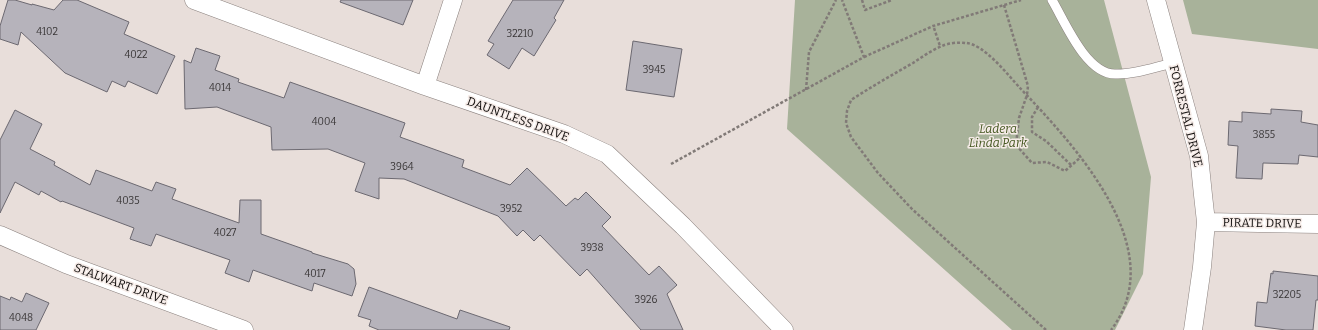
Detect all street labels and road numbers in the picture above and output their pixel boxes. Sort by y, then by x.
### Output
street label: FORRESTAL DRIVE [1167,64,1205,168]
street label: DAUNTLESS DRIVE [465,94,571,144]
street label: PIRATE DRIVE [1222,215,1302,231]
street label: STALWART DRIVE [72,261,170,307]

